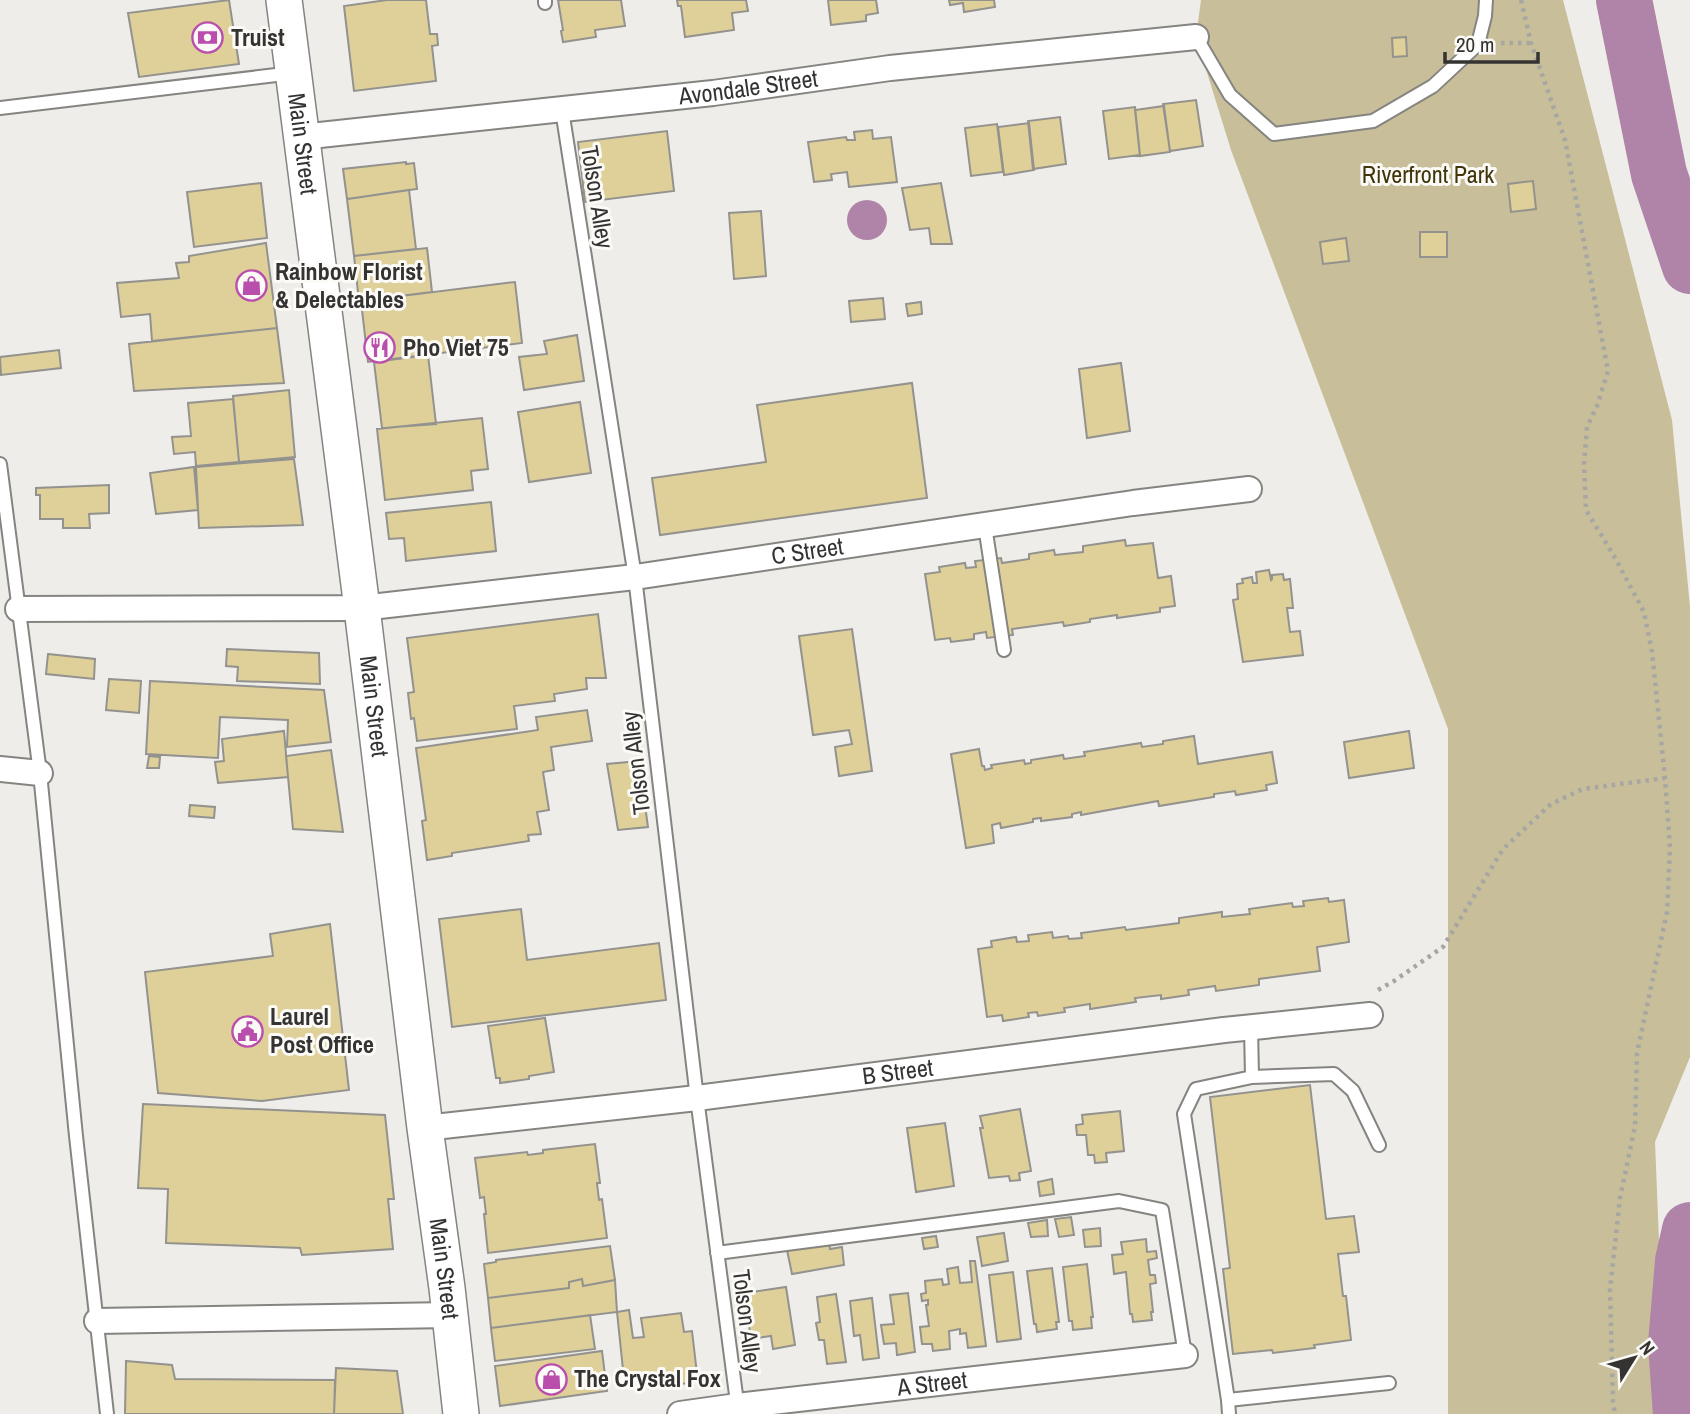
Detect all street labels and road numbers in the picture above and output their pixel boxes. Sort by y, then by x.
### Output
street label: Avondale Street [676,61,820,112]
street label: Main Street [281,91,326,197]
street label: Tolson Alley [574,143,622,251]
street label: C Street [769,529,846,572]
street label: Main Street [353,654,397,759]
street label: Tolson Alley [613,709,657,817]
street label: B Street [860,1051,935,1092]
street label: Main Street [423,1216,467,1322]
street label: Tolson Alley [726,1267,770,1375]
street label: A Street [894,1363,969,1403]

